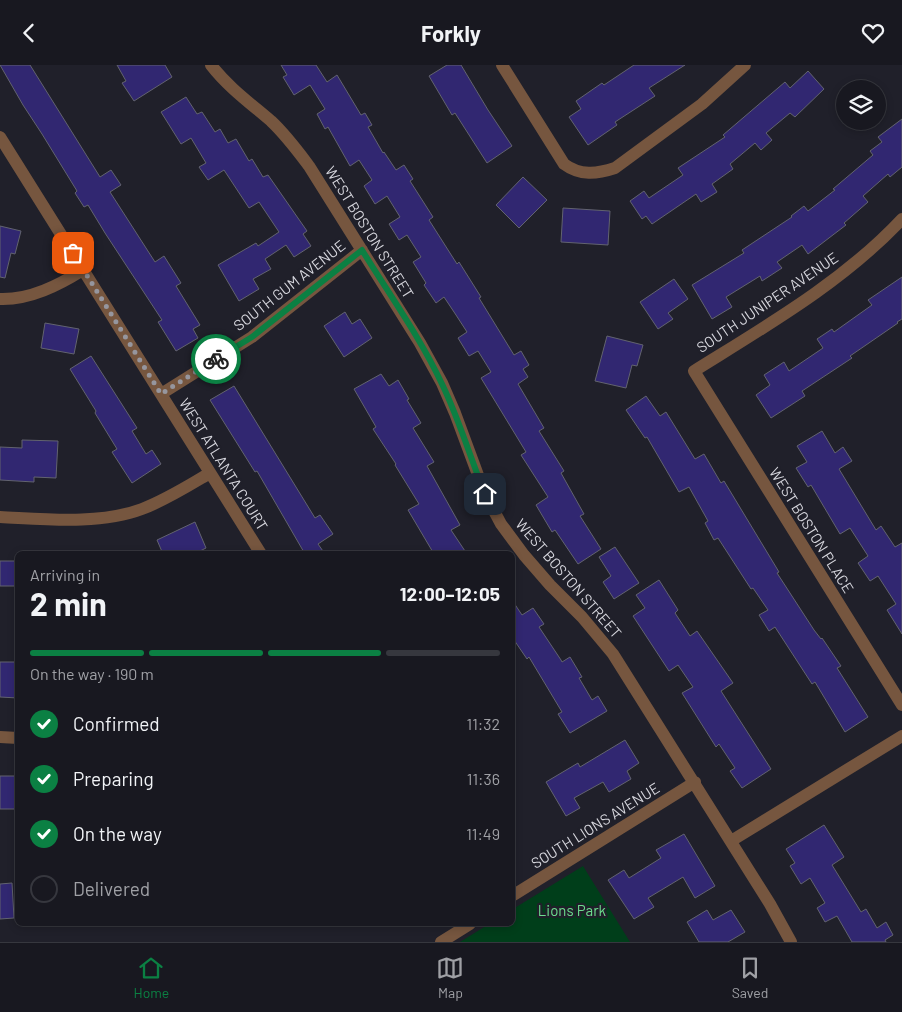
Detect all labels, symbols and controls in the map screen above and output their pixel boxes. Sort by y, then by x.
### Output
icon: back [15,19,43,47]
icon: heart [859,19,887,47]
text: Forkly [421,20,481,46]
map controls [836,80,886,130]
button: layers [836,80,886,130]
street label: WEST BOSTON STREET [322,163,418,301]
pin [52,232,94,274]
street label: SOUTH GUM AVENUE [230,236,348,334]
icon: bag [59,239,87,267]
street label: SOUTH JUNIPER AVENUE [693,248,841,356]
courier [191,334,241,384]
icon: bike [202,345,230,373]
street label: WEST ATLANTA COURT [176,394,272,534]
street label: WEST BOSTON PLACE [766,464,858,596]
pin [464,473,506,515]
icon: home [471,480,499,508]
street label: WEST BOSTON STREET [512,515,626,641]
text: Arriving in [30,565,100,584]
text: 12:00–12:05 [400,582,500,605]
text: 2 min [30,584,107,622]
text: On the way · 190 m [30,664,154,683]
icon: check [30,710,58,738]
text: Confirmed [73,712,160,735]
text: 11:32 [467,714,500,733]
icon: check [30,765,58,793]
text: Preparing [73,767,154,790]
text: 11:36 [467,769,500,788]
street label: SOUTH LIONS AVENUE [528,778,662,872]
icon: check [30,820,58,848]
text: On the way [73,822,162,845]
text: 11:49 [466,824,500,843]
text: Delivered [73,877,150,900]
park label: Lions Park [538,901,607,919]
tab: Home [134,954,169,1001]
tab: Map [436,954,464,1001]
tab: Saved [732,954,768,1001]

